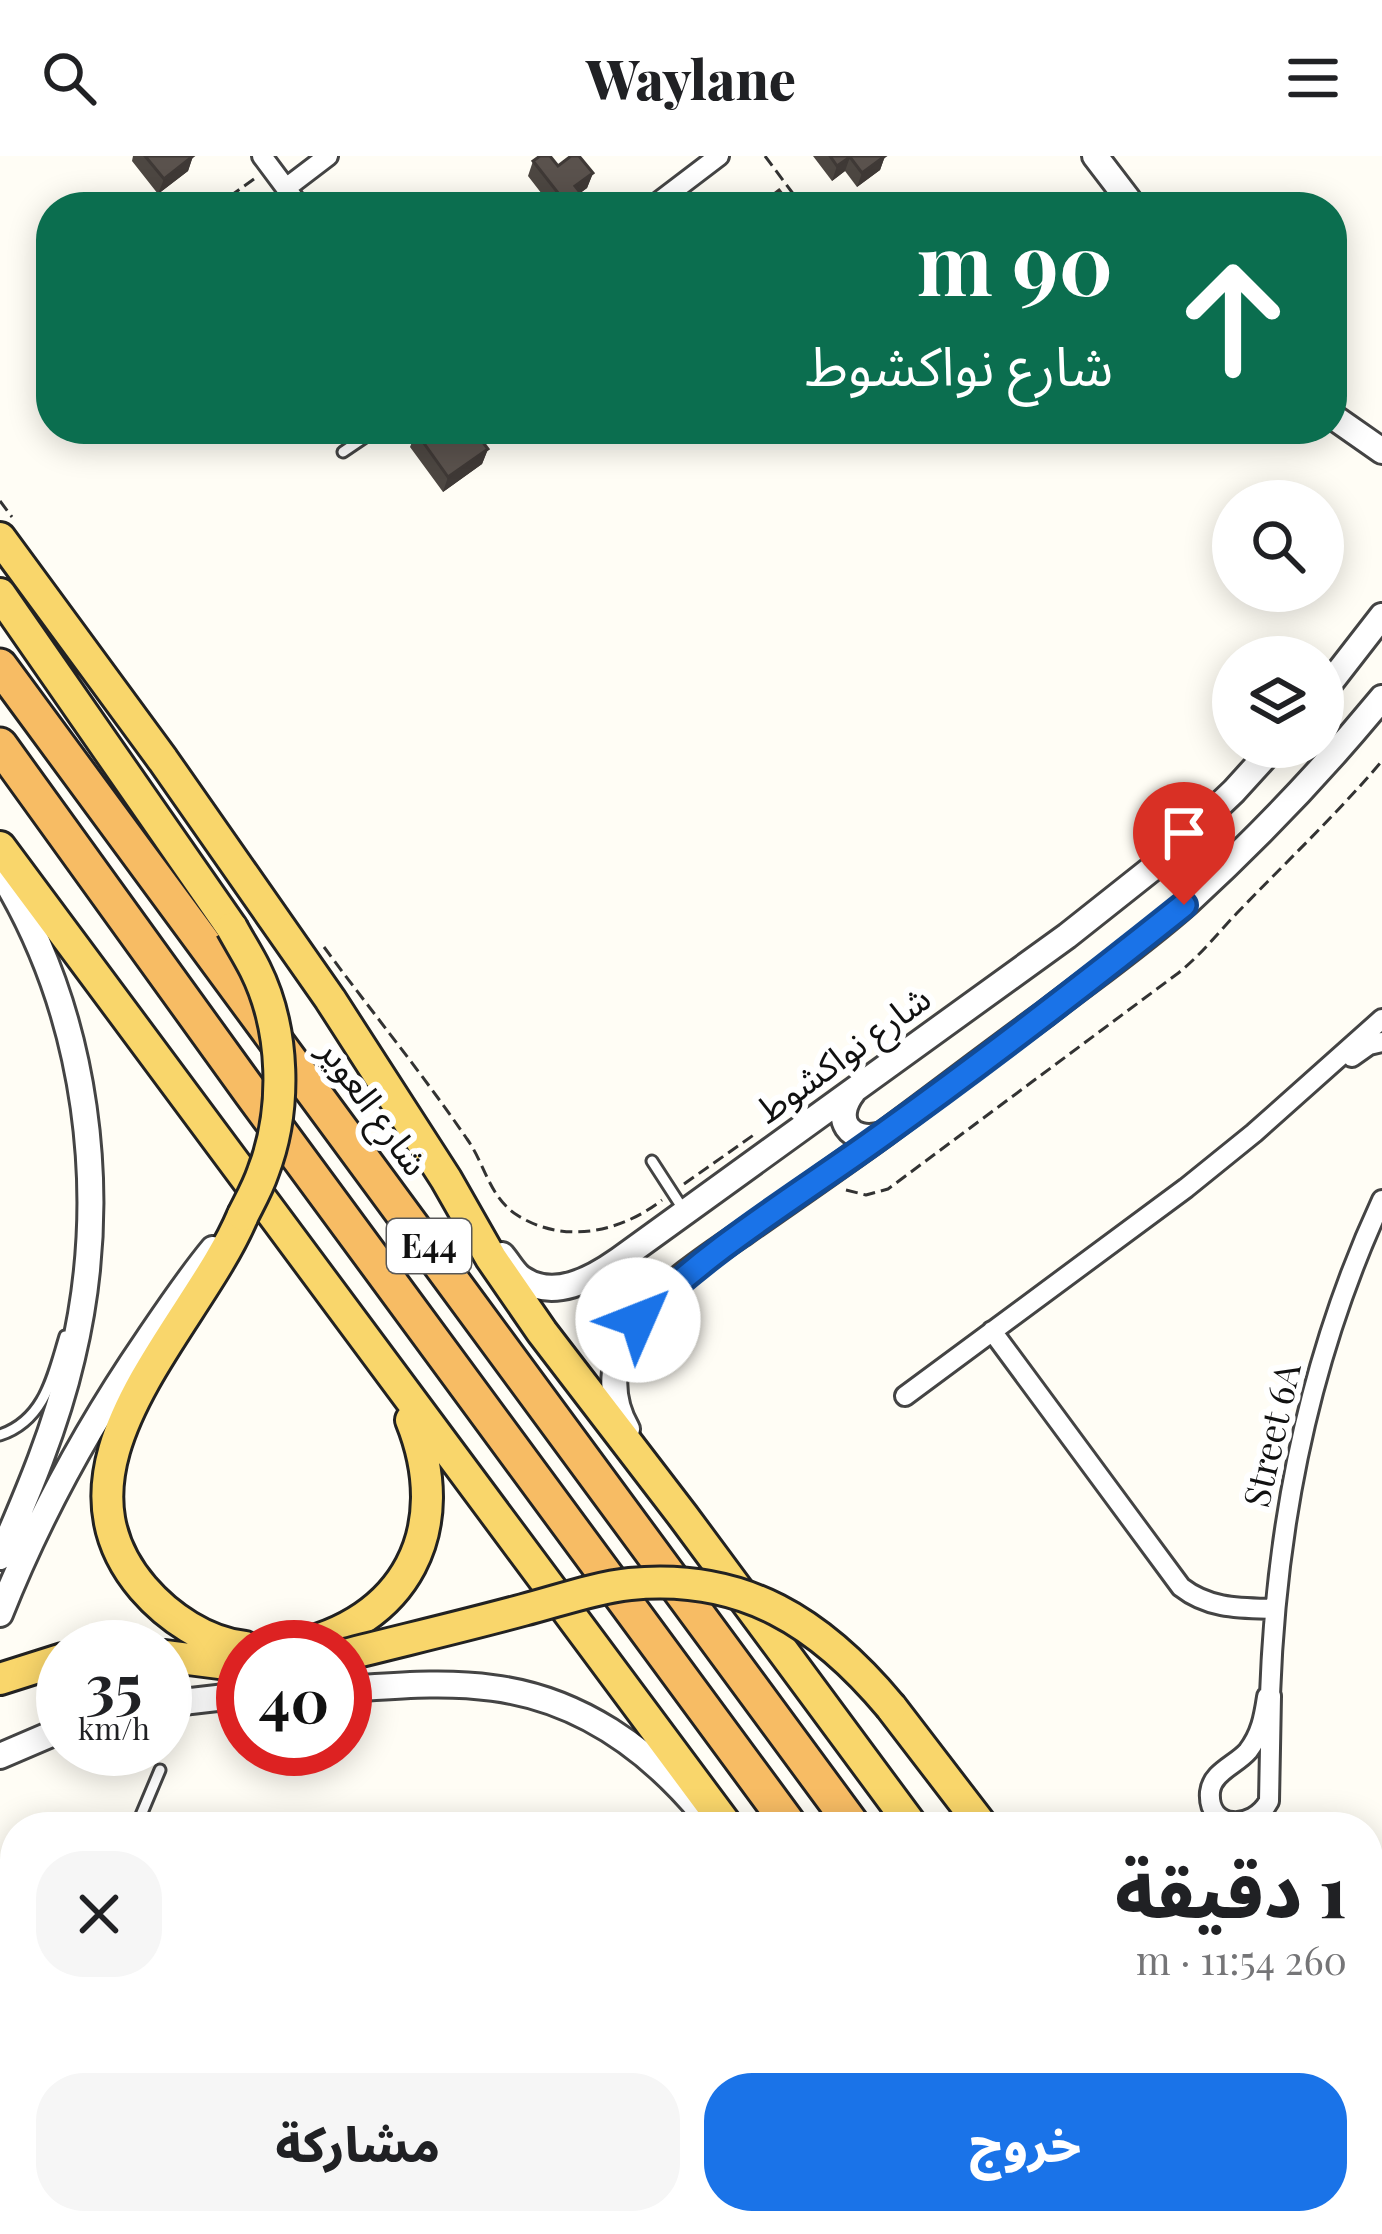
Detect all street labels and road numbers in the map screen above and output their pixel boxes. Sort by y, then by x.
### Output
street label: شارع نواكشوط [745,973,942,1136]
street label: شارع العوير [305,1027,441,1187]
road number: E44 [387,1219,471,1273]
street label: Street 6A [1230,1358,1310,1511]

